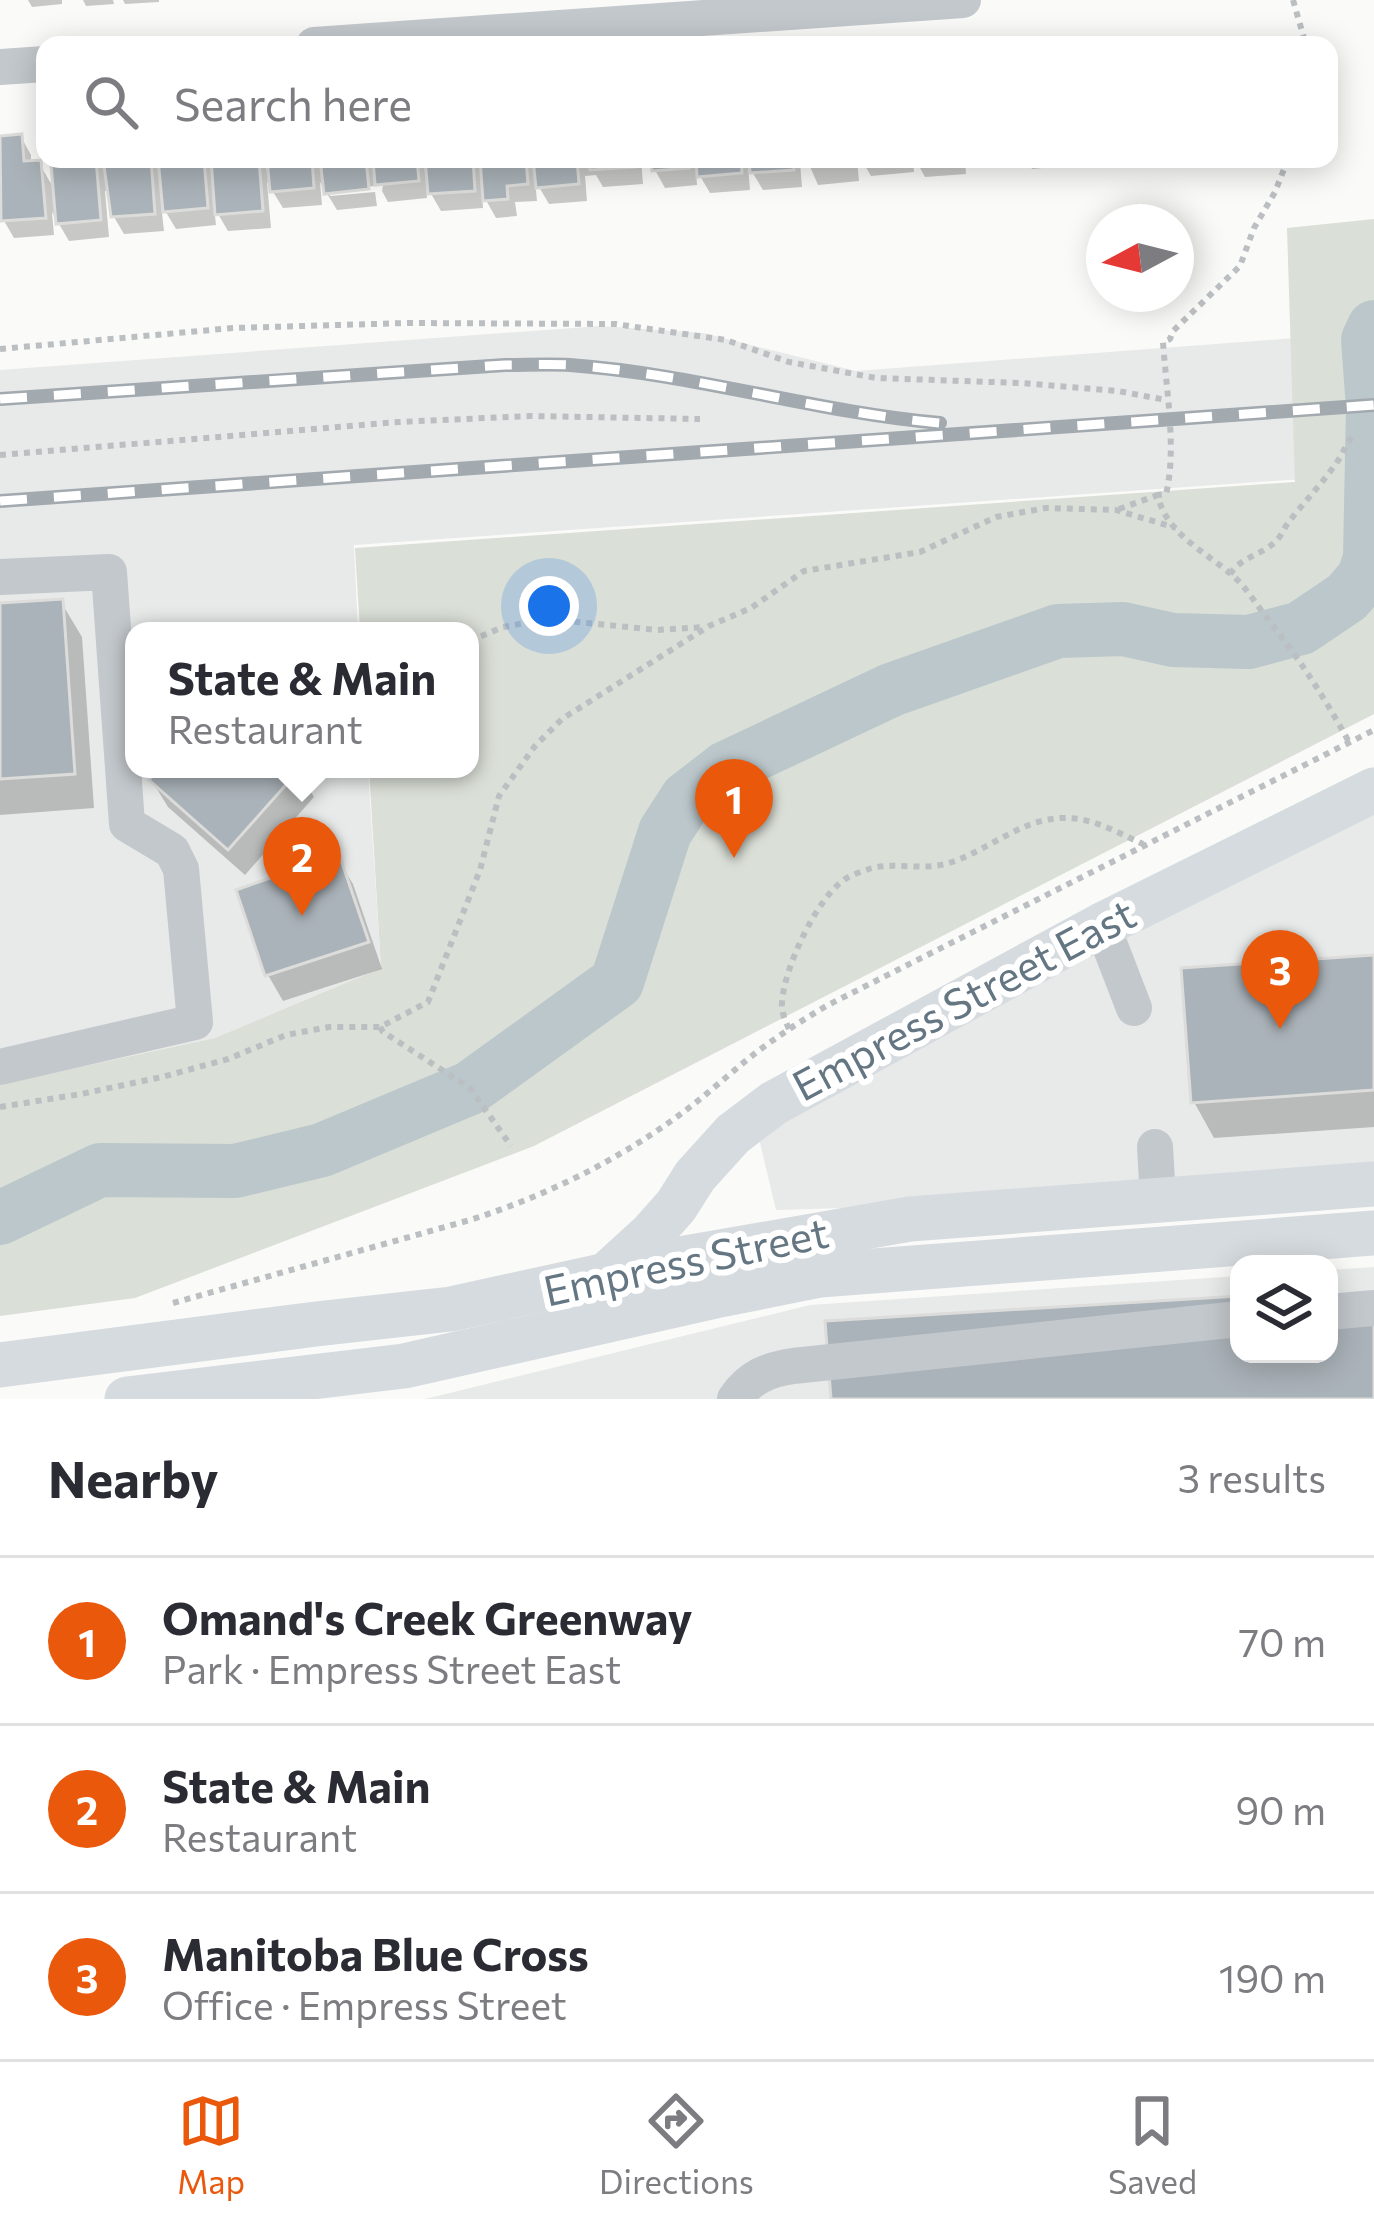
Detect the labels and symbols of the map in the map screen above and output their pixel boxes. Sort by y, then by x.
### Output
north arrow [1086,204,1194,312]
your location [519,576,579,636]
pin: 1 [695,759,773,858]
pin: 2 [263,817,341,916]
street label: Empress Street East [783,886,1143,1111]
pin: 3 [1241,930,1319,1029]
street label: Empress Street [539,1205,833,1316]

